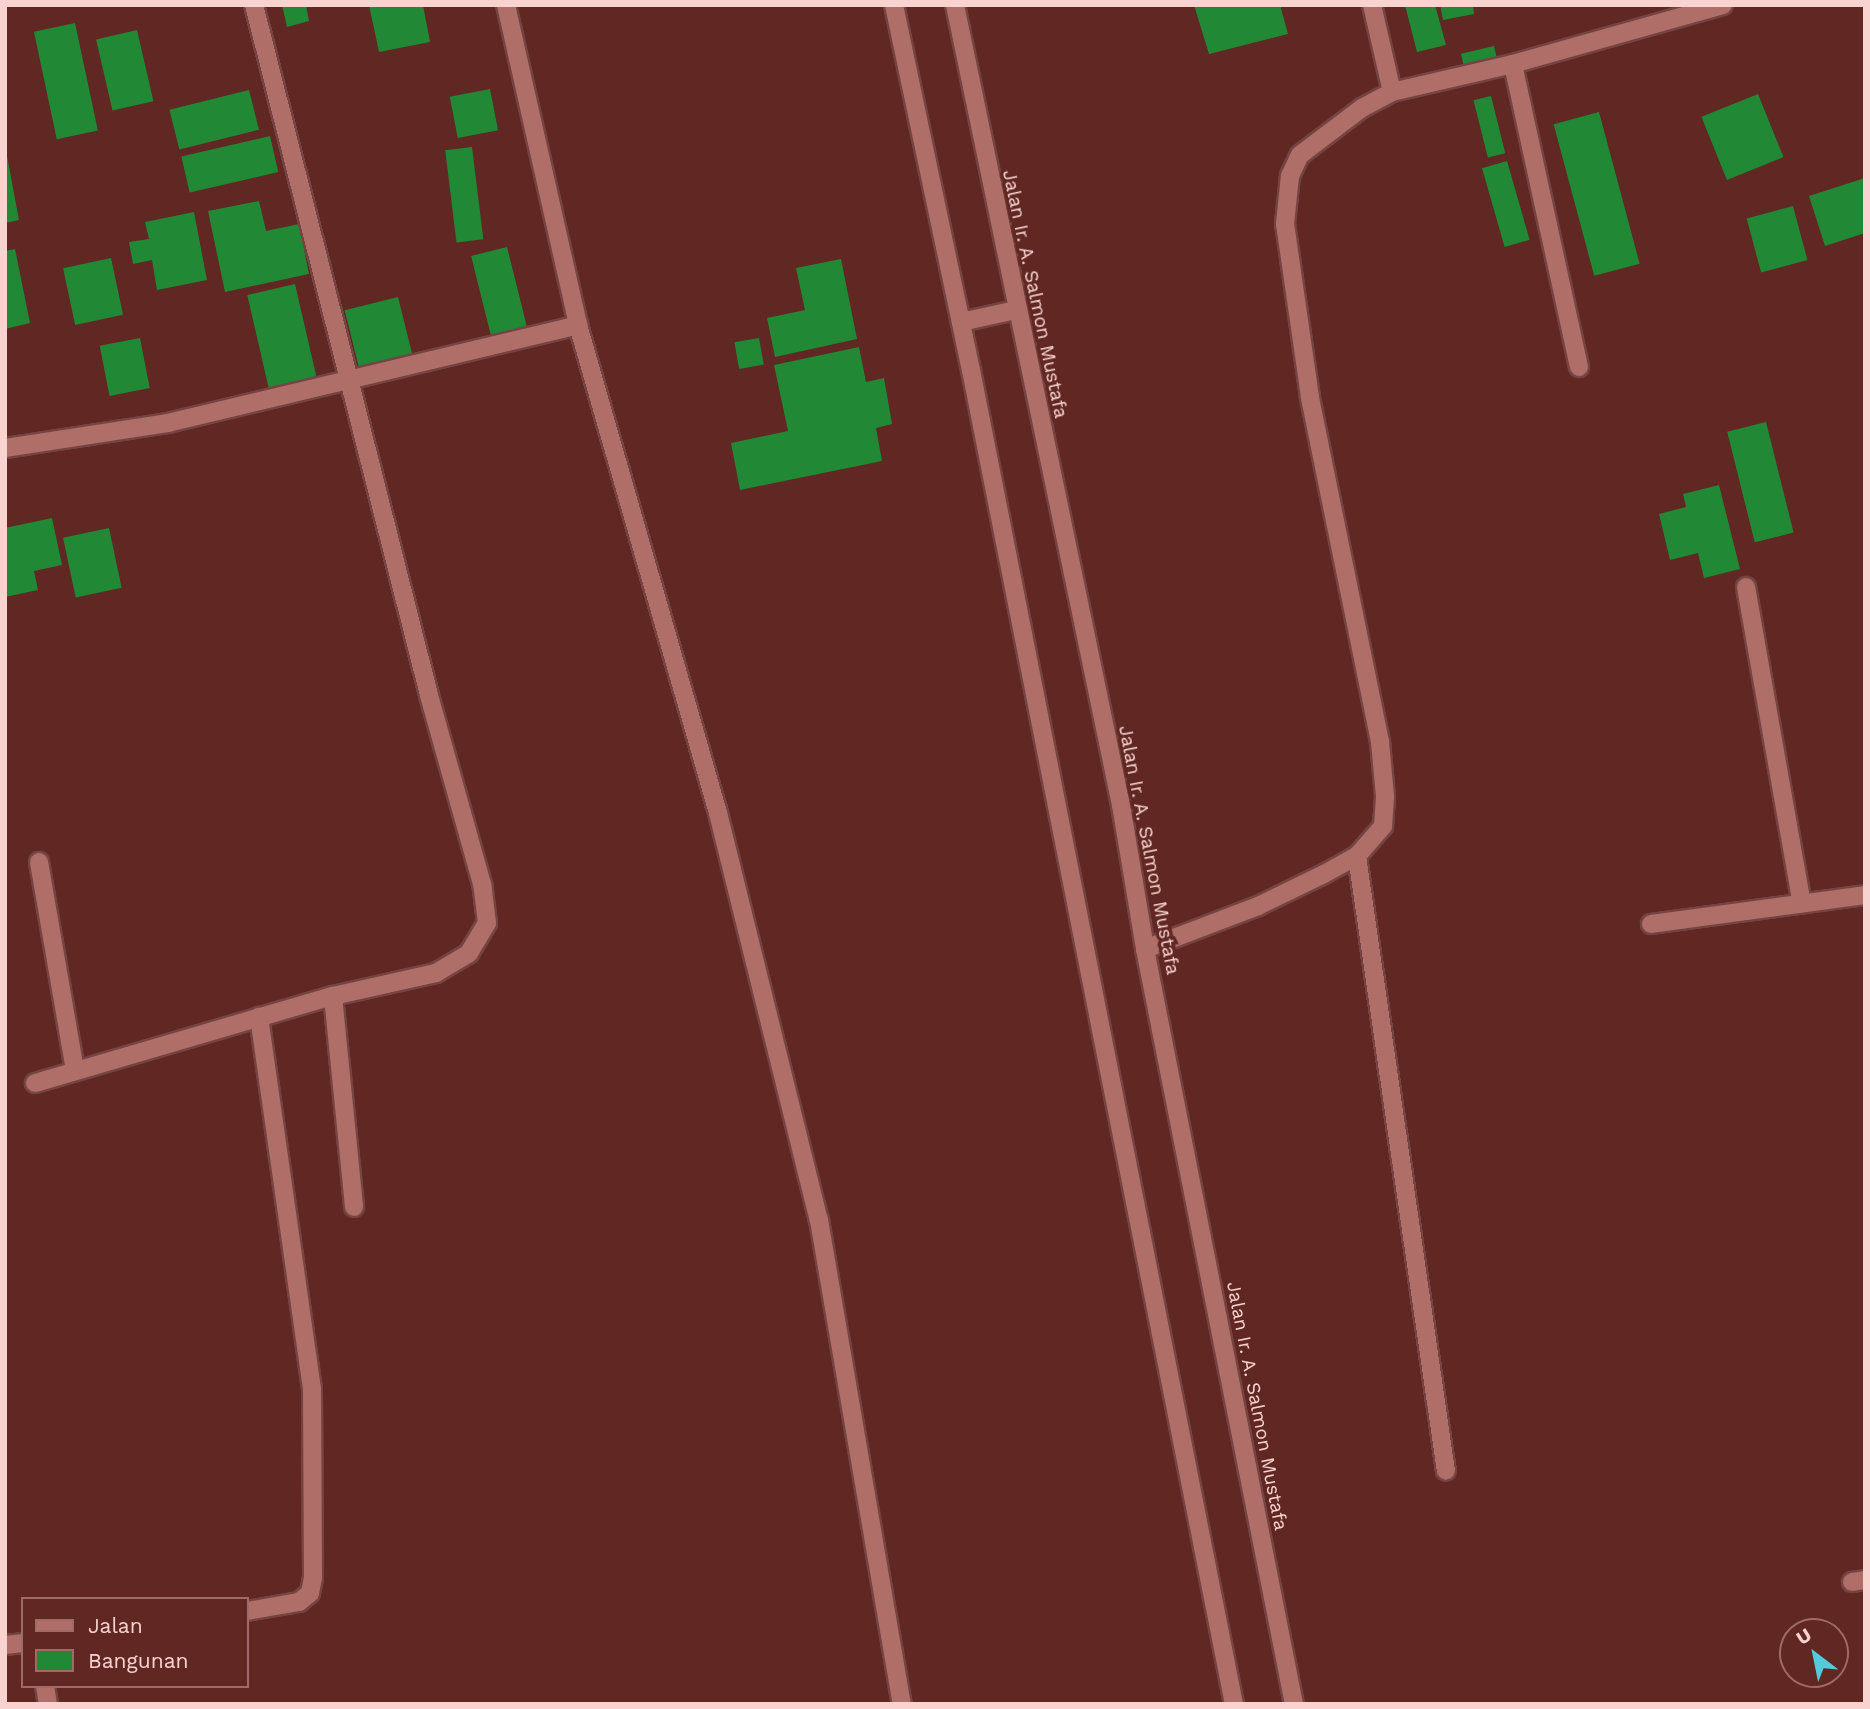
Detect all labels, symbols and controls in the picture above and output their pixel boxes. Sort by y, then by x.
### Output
street label: Jalan Ir. A. Salmon Mustafa [997,167,1073,421]
street label: Jalan Ir. A. Salmon Mustafa [1114,723,1184,977]
street label: Jalan Ir. A. Salmon Mustafa [1222,1279,1292,1533]
legend [21,1597,248,1688]
text: Jalan [88,1613,143,1638]
north arrow [1779,1618,1849,1688]
text: U [1792,1623,1815,1650]
text: Bangunan [88,1648,189,1673]

